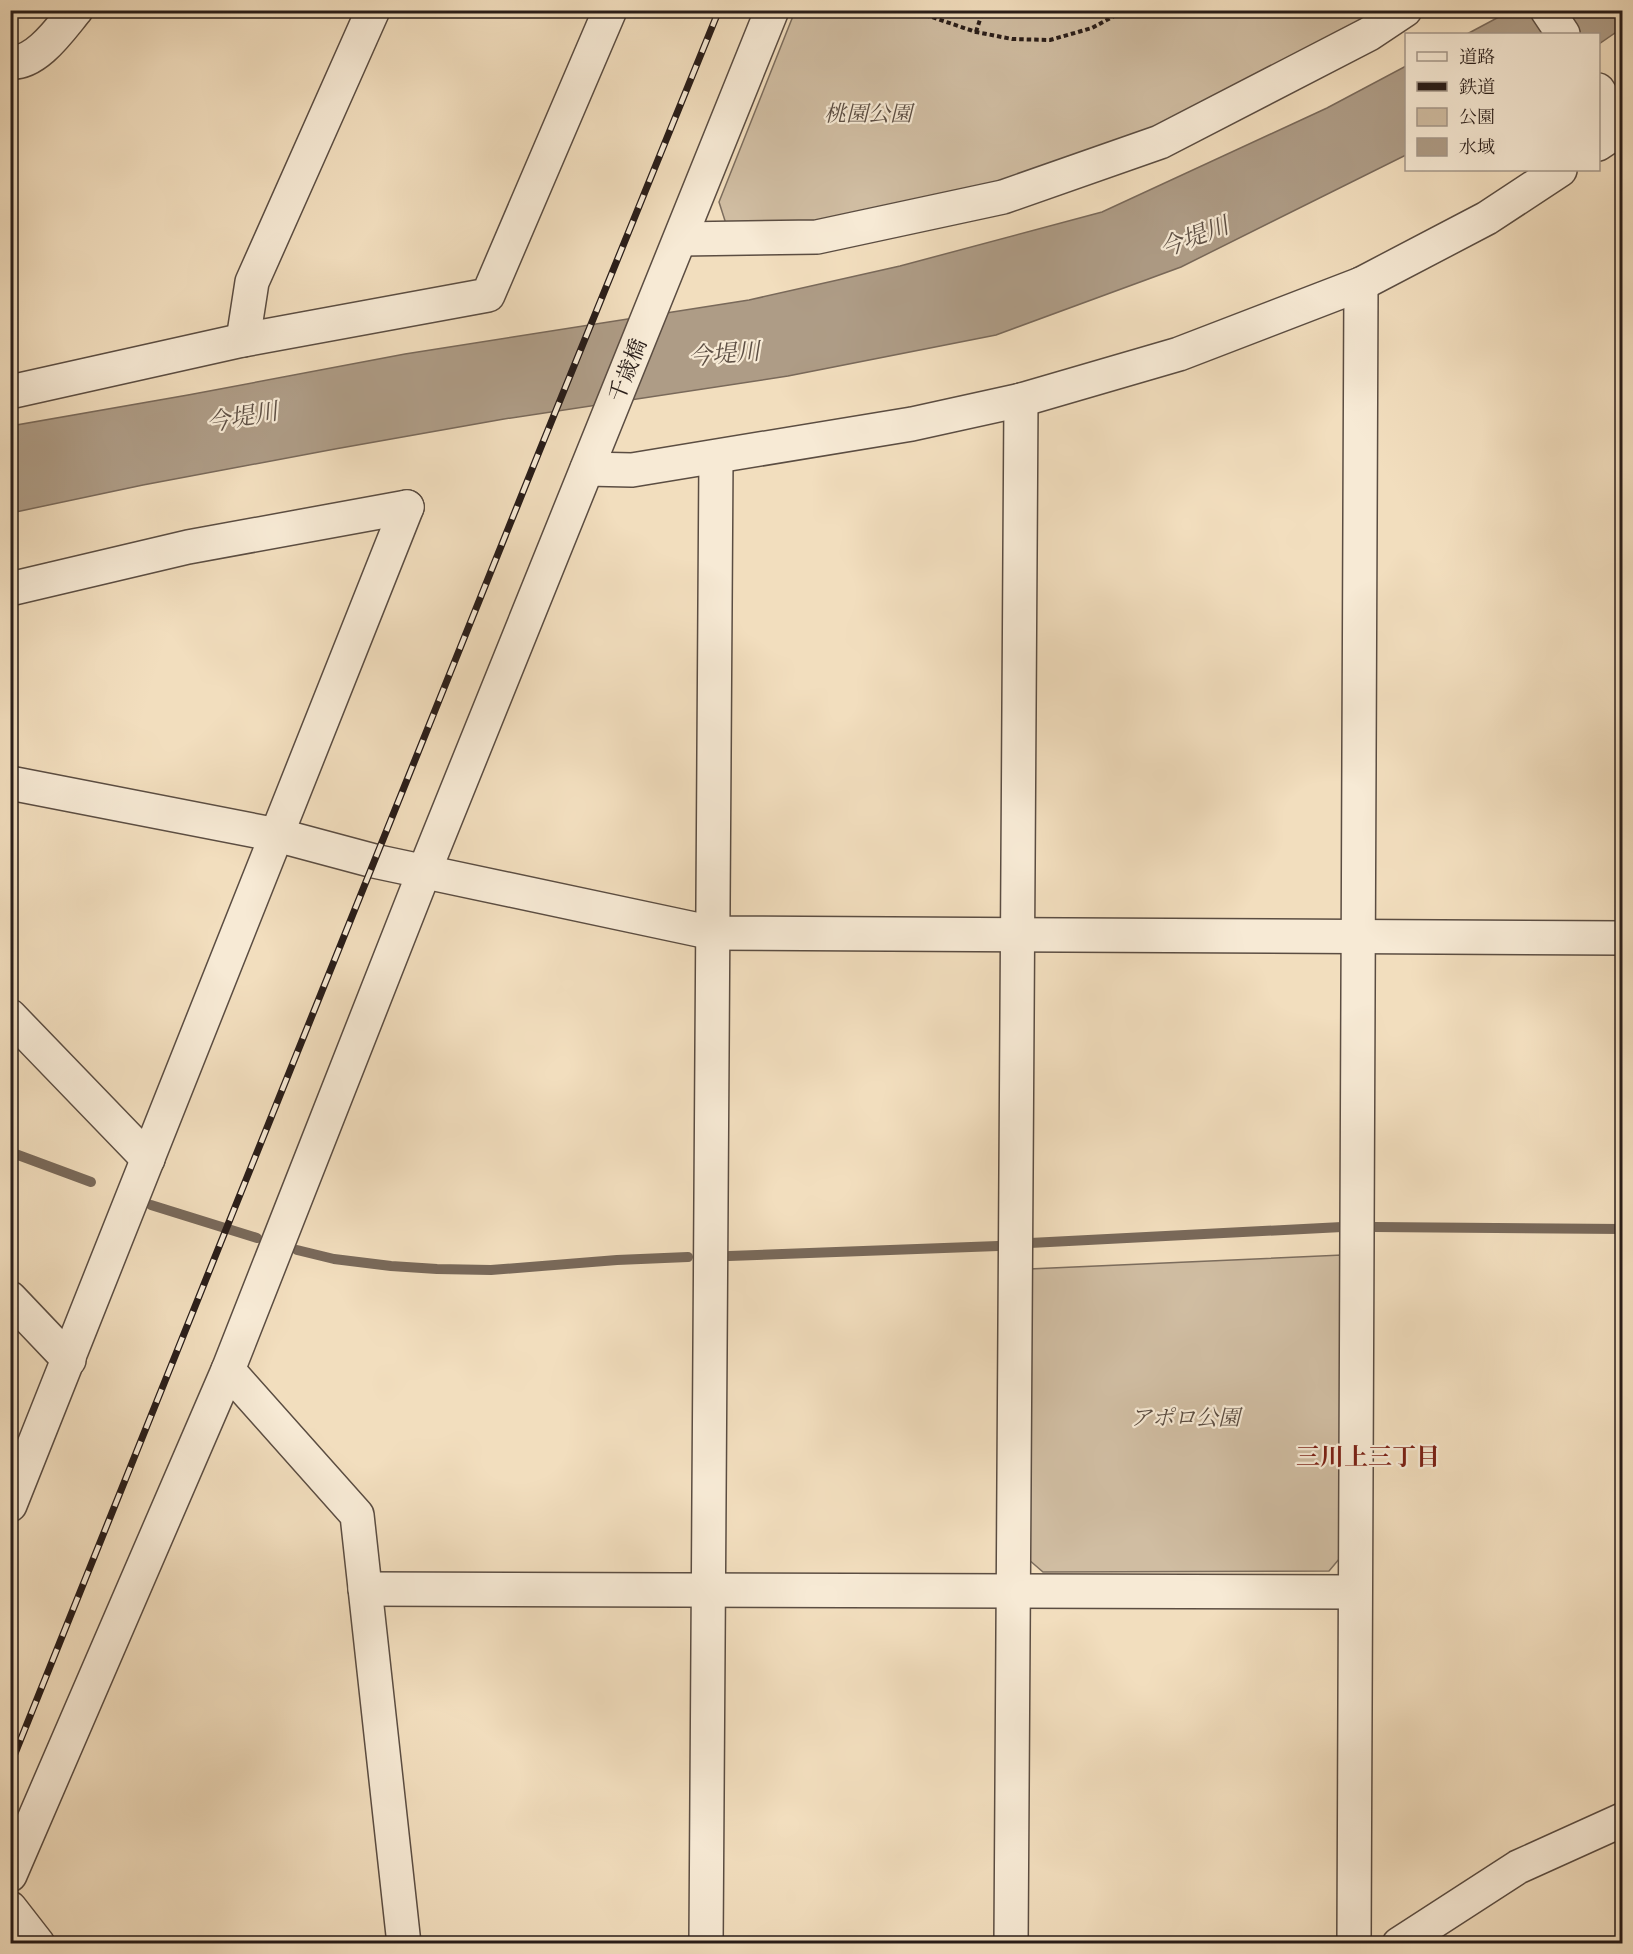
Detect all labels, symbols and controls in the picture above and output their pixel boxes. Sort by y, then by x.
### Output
legend [1405,33,1600,171]
text: 道路 [1459,47,1495,69]
text: 鉄道 [1459,77,1495,99]
park label: 桃園公園 [824,101,915,128]
text: 公園 [1459,107,1495,129]
text: 水域 [1459,137,1495,159]
water label: 今堤川 [1155,210,1236,265]
street label: 千歳橋 [604,335,653,406]
water label: 今堤川 [687,337,764,373]
water label: 今堤川 [204,396,283,439]
park label: アポロ公園 [1130,1405,1243,1432]
district label: 三川上三丁目 [1296,1443,1440,1473]

